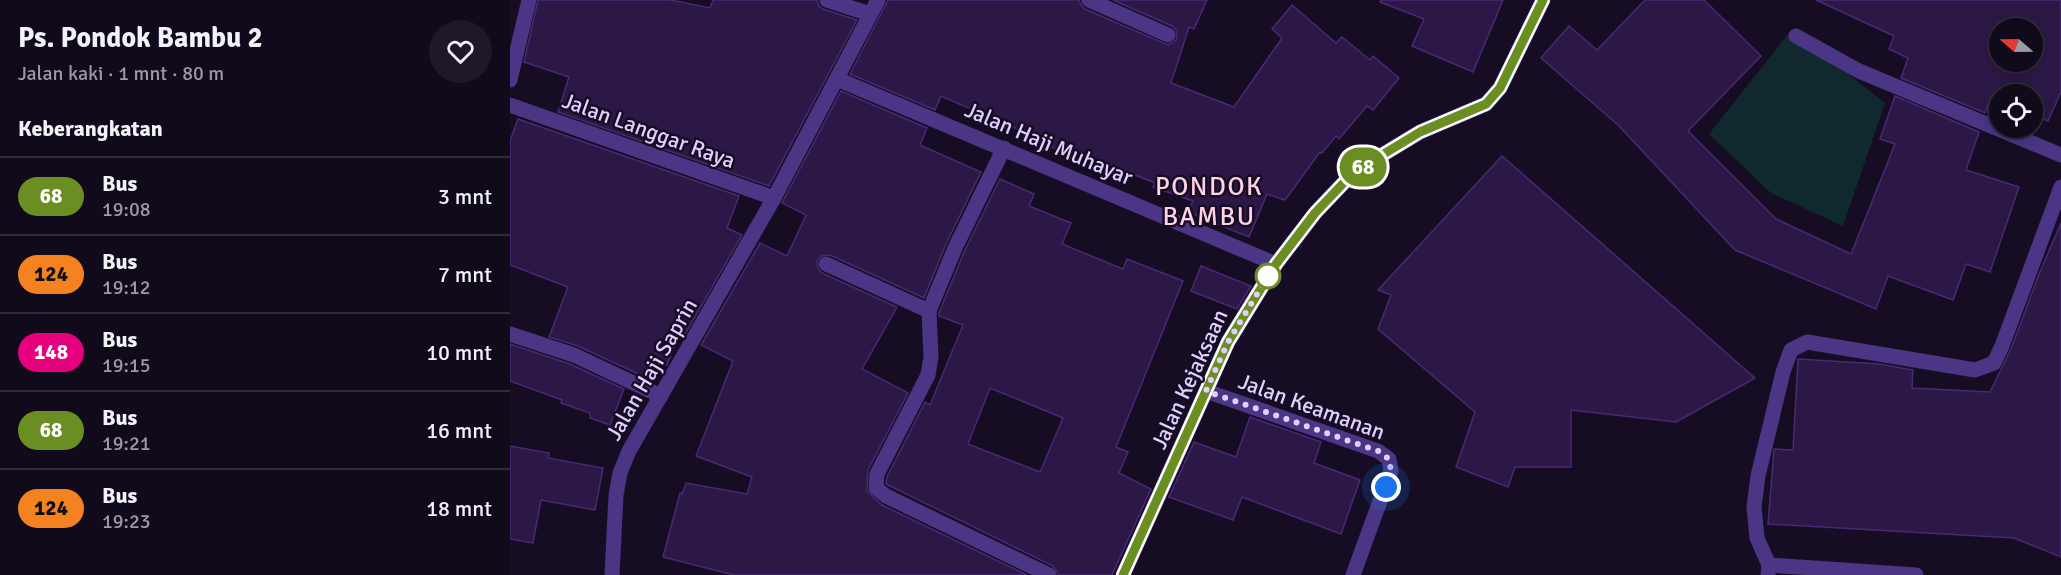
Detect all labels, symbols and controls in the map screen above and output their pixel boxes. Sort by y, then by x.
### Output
north arrow [1989,18,2043,72]
map controls [1989,18,2043,138]
button: heart [429,20,492,83]
text: Ps. Pondok Bambu 2 [18,21,263,55]
text: Jalan kaki · 1 mnt · 80 m [18,61,224,86]
button: locate [1989,84,2043,138]
street label: Jalan Langgar Raya [559,87,739,174]
street label: Jalan Haji Muhayar [961,96,1137,191]
text: Keberangkatan [18,115,163,142]
line badge: 68 [1336,148,1390,186]
text: 68 [1352,154,1374,180]
text: Bus [102,170,137,197]
district label: PONDOK BAMBU [1155,171,1263,233]
text: 68 [40,183,62,209]
text: 3 mnt [438,183,492,210]
text: 19:08 [102,197,151,222]
text: Bus [102,248,137,275]
text: 124 [34,261,68,287]
text: 7 mnt [438,261,492,288]
unlabelled marker [1255,263,1281,289]
text: 19:12 [102,275,151,300]
street label: Jalan Haji Saprin [600,293,703,445]
street label: Jalan Kejaksaan [1145,305,1234,453]
text: Bus [102,326,137,353]
text: 148 [34,339,68,365]
text: 10 mnt [426,339,492,366]
text: 19:15 [102,353,151,378]
street label: Jalan Keamanan [1235,368,1389,445]
text: Bus [102,404,137,431]
text: 68 [40,417,62,443]
text: 16 mnt [426,417,492,444]
text: 19:21 [102,431,151,456]
your location [1371,472,1401,502]
text: Bus [102,482,137,509]
text: 124 [34,495,68,521]
text: 18 mnt [426,495,492,522]
text: 19:23 [102,509,151,534]

